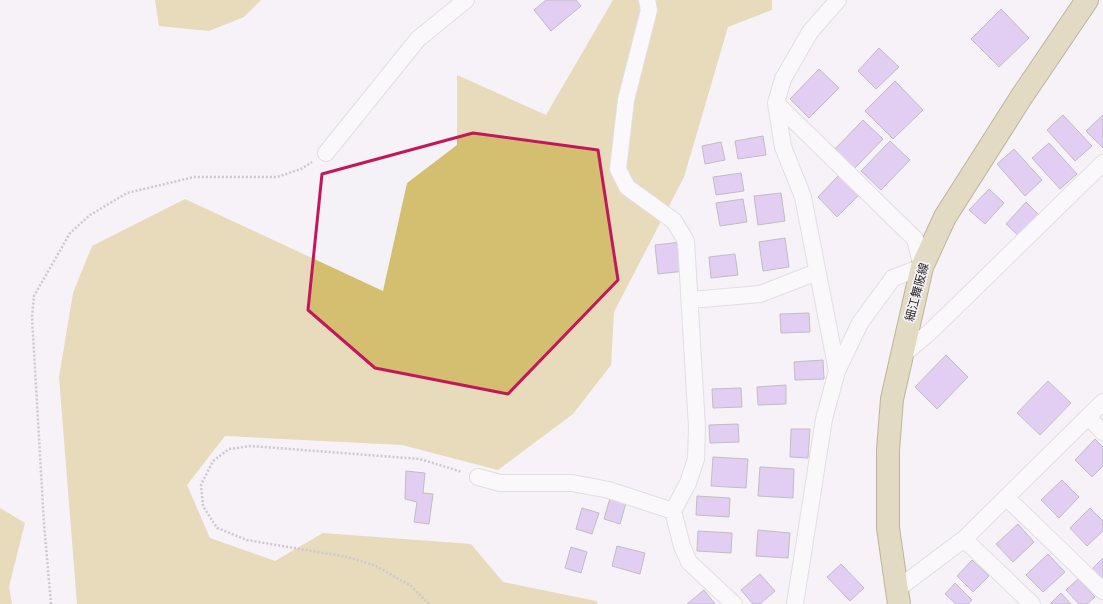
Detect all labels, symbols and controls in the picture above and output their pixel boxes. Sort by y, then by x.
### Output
street label: 細江舞阪線 [900,260,933,323]

